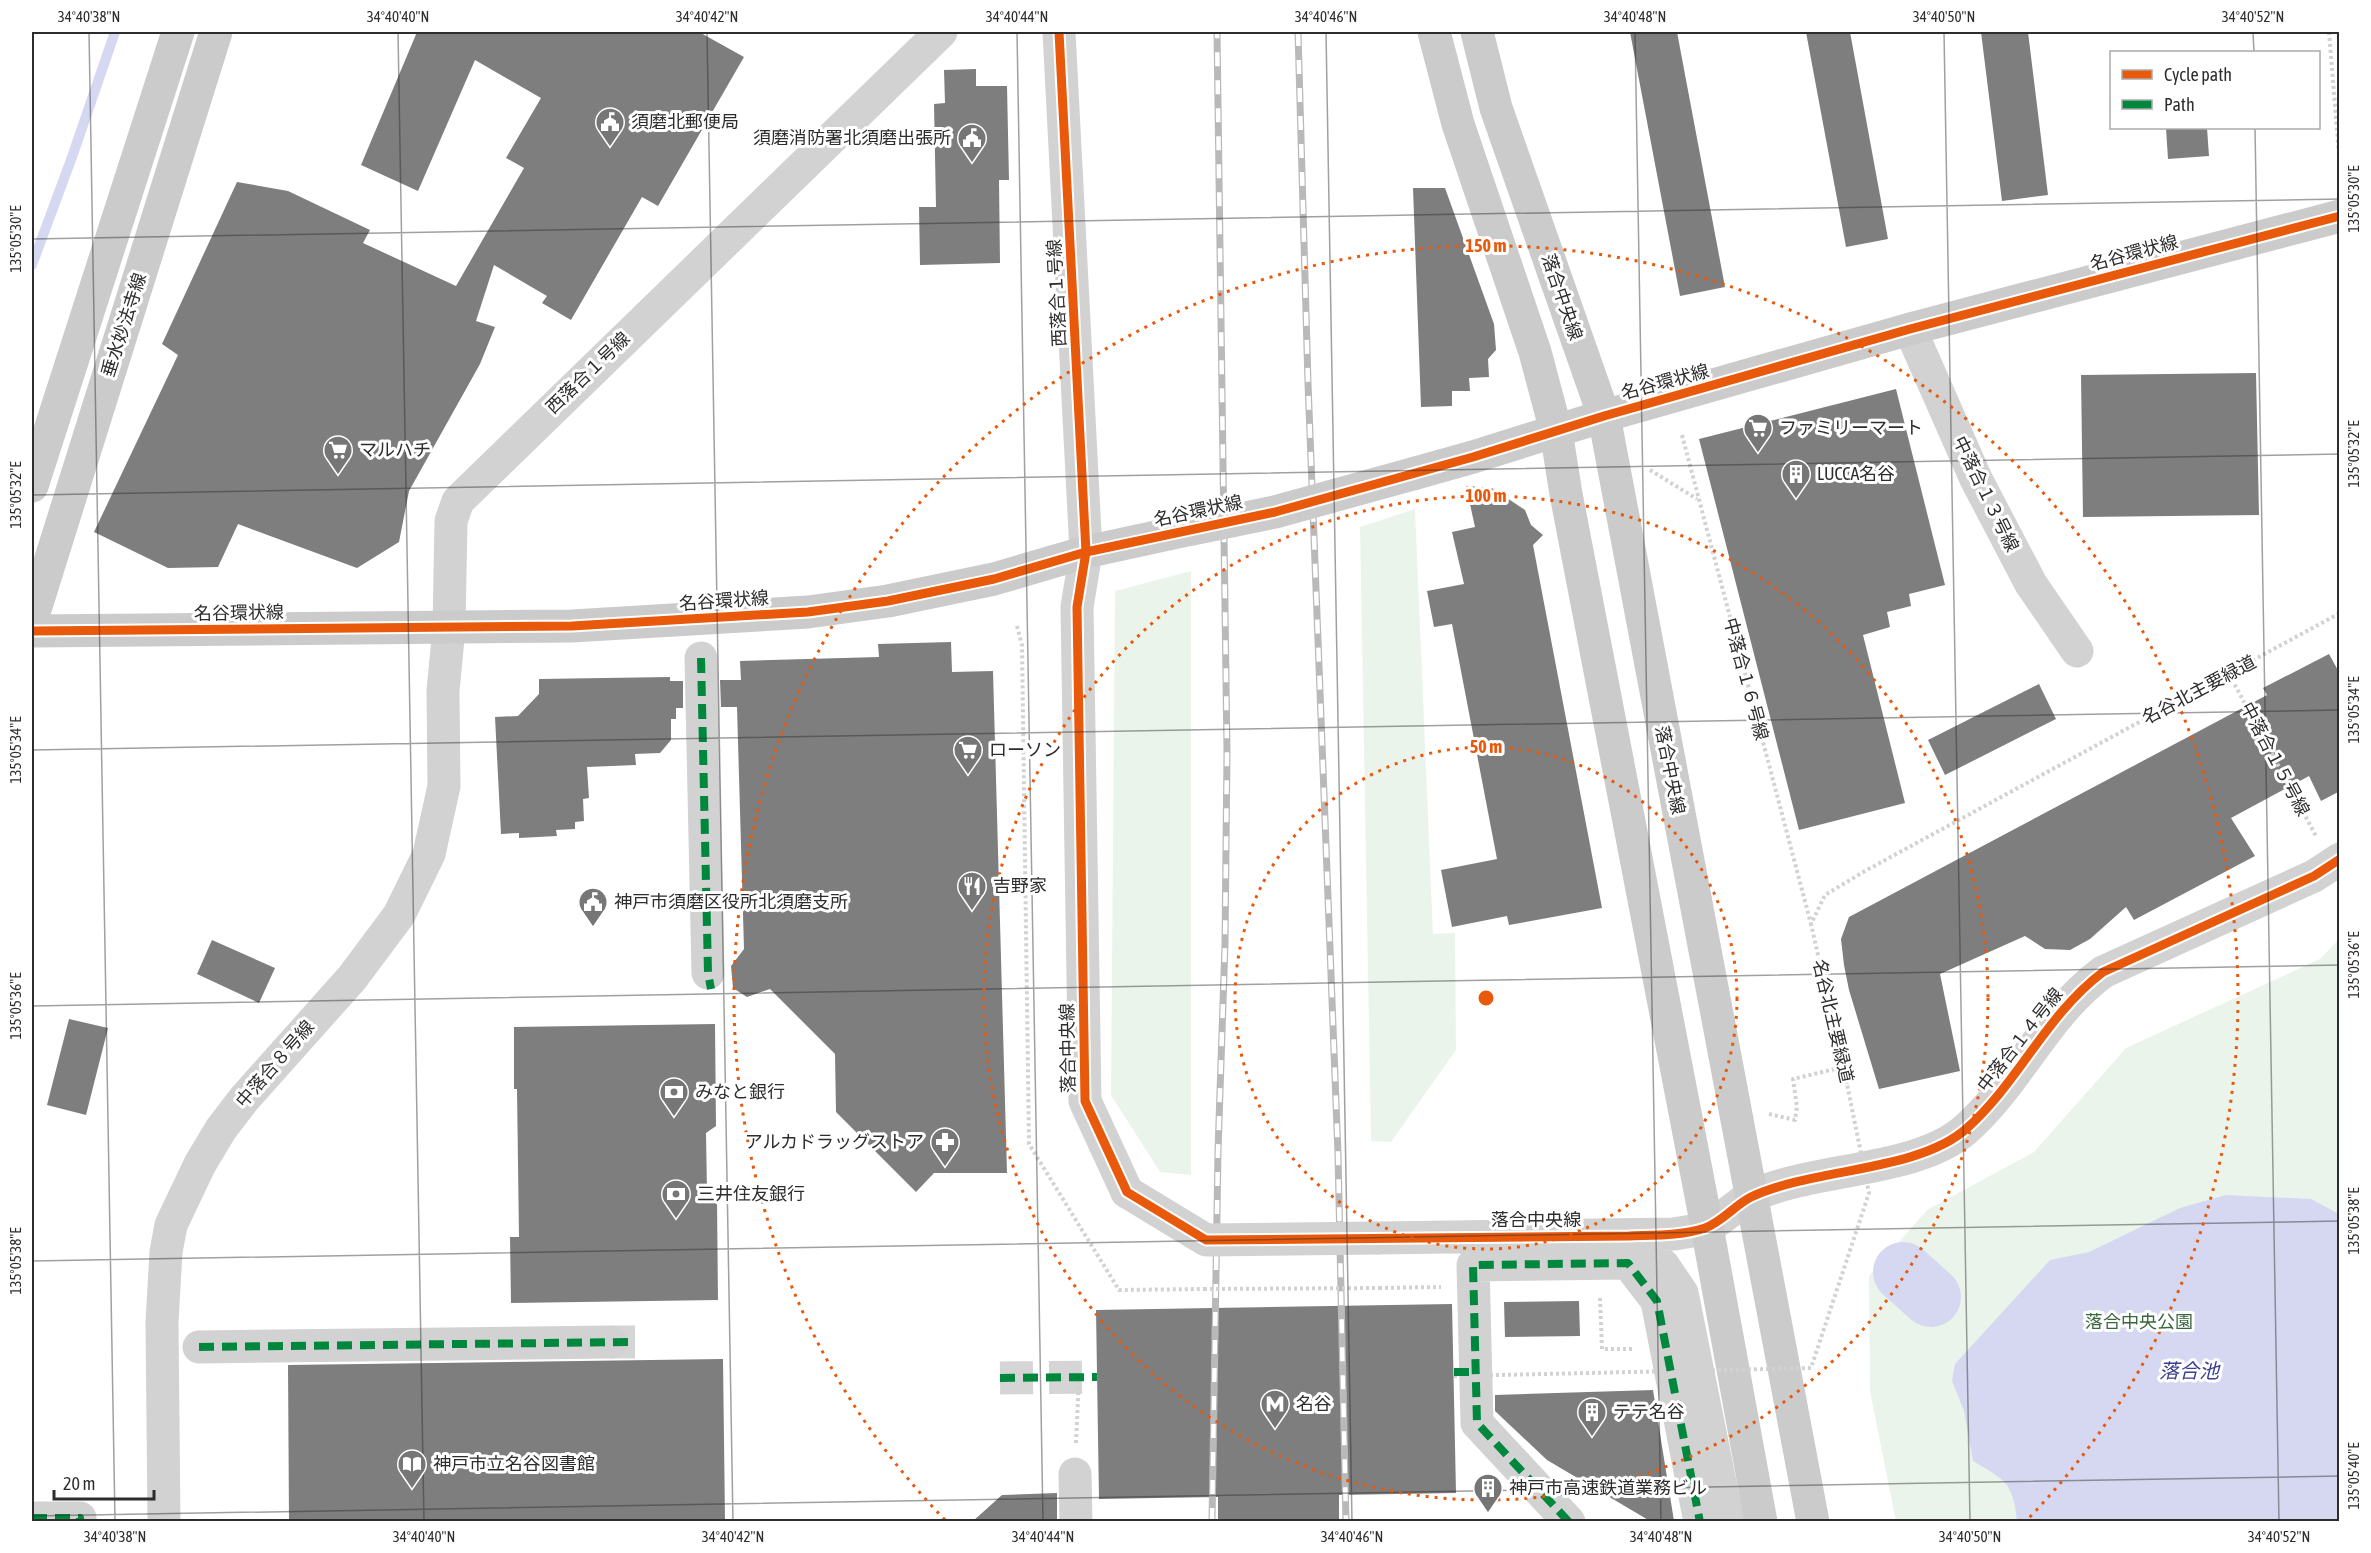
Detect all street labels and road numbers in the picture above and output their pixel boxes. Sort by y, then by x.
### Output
street label: 名谷環状線 [2088,231,2180,274]
street label: 西落合１号線 [1043,239,1070,348]
street label: 落合中央線 [1538,251,1587,343]
street label: 垂水妙法寺線 [97,270,150,379]
street label: 西落合１号線 [542,328,634,418]
street label: 名谷環状線 [1619,360,1711,403]
street label: 中落合１３号線 [1949,433,2024,555]
street label: 名谷環状線 [1152,491,1244,530]
street label: 名谷環状線 [678,587,770,614]
street label: 名谷環状線 [194,601,284,624]
street label: 中落合１６号線 [1720,615,1773,742]
street label: 名谷北主要緑道 [2138,651,2259,728]
street label: 中落合１５号線 [2237,698,2314,819]
street label: 落合中央線 [1652,724,1689,816]
street label: 名谷北主要緑道 [1809,957,1858,1085]
street label: 中落合１４号線 [1973,984,2067,1096]
street label: 落合中央線 [1056,1003,1079,1093]
street label: 中落合８号線 [231,1016,318,1111]
street label: 落合中央線 [1491,1209,1581,1230]

